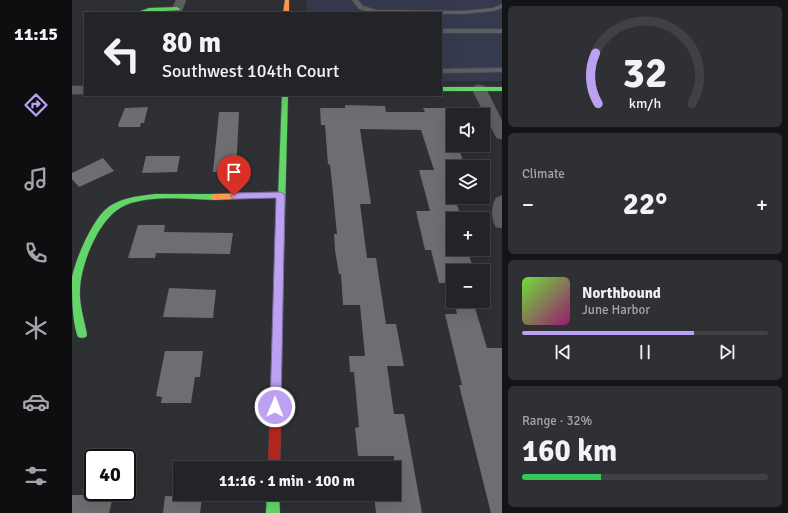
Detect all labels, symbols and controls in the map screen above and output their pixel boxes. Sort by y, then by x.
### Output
text: 11:15 [14,23,58,45]
text: 80 m [162,26,221,60]
icon: left [96,28,148,80]
text: 32 [623,48,667,99]
text: Southwest 104th Court [162,60,339,82]
icon: directions [22,91,50,119]
text: km/h [629,95,661,112]
map controls [446,108,490,308]
button: sound [446,108,490,152]
pin [217,155,251,196]
button: layers [446,160,490,204]
icon: arrive [223,161,245,183]
icon: music [22,165,50,193]
text: Climate [522,166,565,182]
text: 22° [623,186,667,223]
text: − [522,191,534,218]
text: + [756,191,768,218]
button: + [446,212,490,256]
icon: phone [22,239,50,267]
button: − [446,264,490,308]
text: Northbound [582,284,661,302]
text: June Harbor [582,302,650,318]
icon: climate [22,314,50,342]
icon: previous [552,341,574,363]
icon: pause [634,341,656,363]
icon: next [716,341,738,363]
position arrow [254,386,296,428]
icon: car [22,388,50,416]
text: Range · 32% [522,413,592,429]
text: 160 km [522,433,617,470]
speed limit sign: 40 [84,449,136,501]
icon: filters [22,462,50,490]
text: 11:16 · 1 min · 100 m [219,472,355,490]

